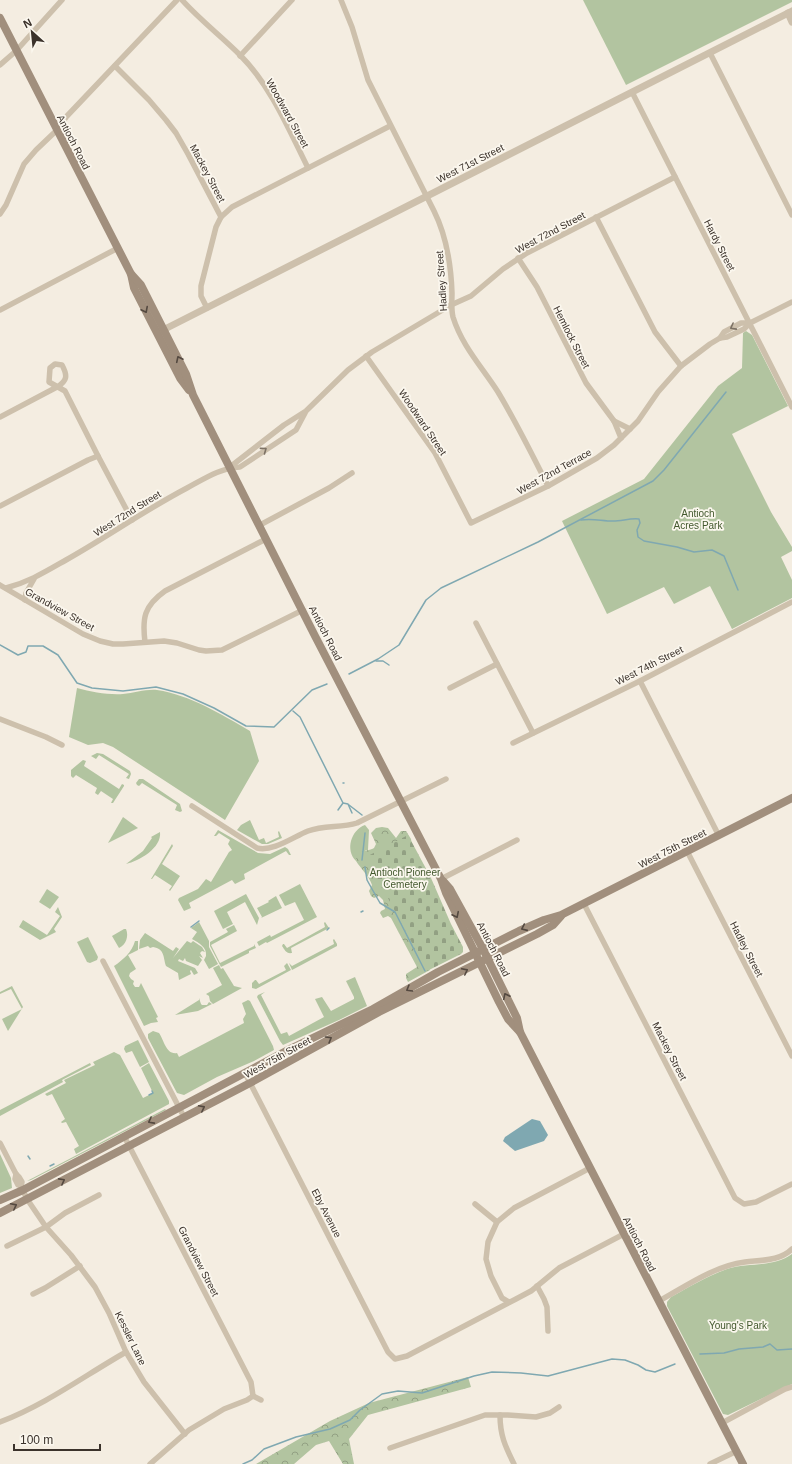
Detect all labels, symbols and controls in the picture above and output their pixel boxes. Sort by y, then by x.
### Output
north arrow [12,12,52,52]
text: N [21,16,34,30]
street label: Woodward Street [264,77,311,150]
street label: Antioch Road [55,113,92,171]
street label: Mackey Street [188,142,228,204]
street label: West 71st Street [435,142,506,185]
street label: West 72nd Street [514,209,587,255]
street label: Hardy Street [702,218,737,273]
street label: Hadley Street [434,250,449,312]
street label: Hemlock Street [551,304,592,370]
one-way arrow [140,306,148,314]
one-way arrow [730,323,737,330]
one-way arrow [176,356,183,363]
street label: Woodward Street [396,387,449,457]
street label: West 72nd Terrace [515,446,594,497]
one-way arrow [260,448,267,455]
street label: West 72nd Street [92,488,163,539]
park label: Antioch Acres Park [674,508,723,531]
street label: Grandview Street [23,586,96,633]
street label: Antioch Road [307,604,344,662]
street label: West 74th Street [614,644,685,687]
street label: West 75th Street [637,827,708,870]
park label: Antioch Pioneer Cemetery [370,867,441,890]
one-way arrow [451,911,459,918]
street label: Antioch Road [475,920,512,978]
street label: Hadley Street [728,920,765,979]
one-way arrow [521,923,529,931]
one-way arrow [460,968,468,975]
one-way arrow [406,984,413,991]
one-way arrow [503,993,511,1000]
street label: Mackey Street [650,1020,689,1082]
street label: West 75th Street [242,1035,313,1080]
one-way arrow [325,1037,332,1044]
one-way arrow [198,1105,205,1112]
one-way arrow [148,1117,156,1124]
one-way arrow [58,1178,65,1185]
street label: Eby Avenue [310,1187,344,1240]
one-way arrow [9,1203,17,1210]
street label: Antioch Road [621,1215,658,1273]
street label: Grandview Street [176,1224,221,1298]
street label: Kessler Lane [113,1310,148,1367]
park label: Young's Park [709,1320,768,1331]
scale bar [14,1426,100,1452]
text: 100 m [20,1433,53,1447]

